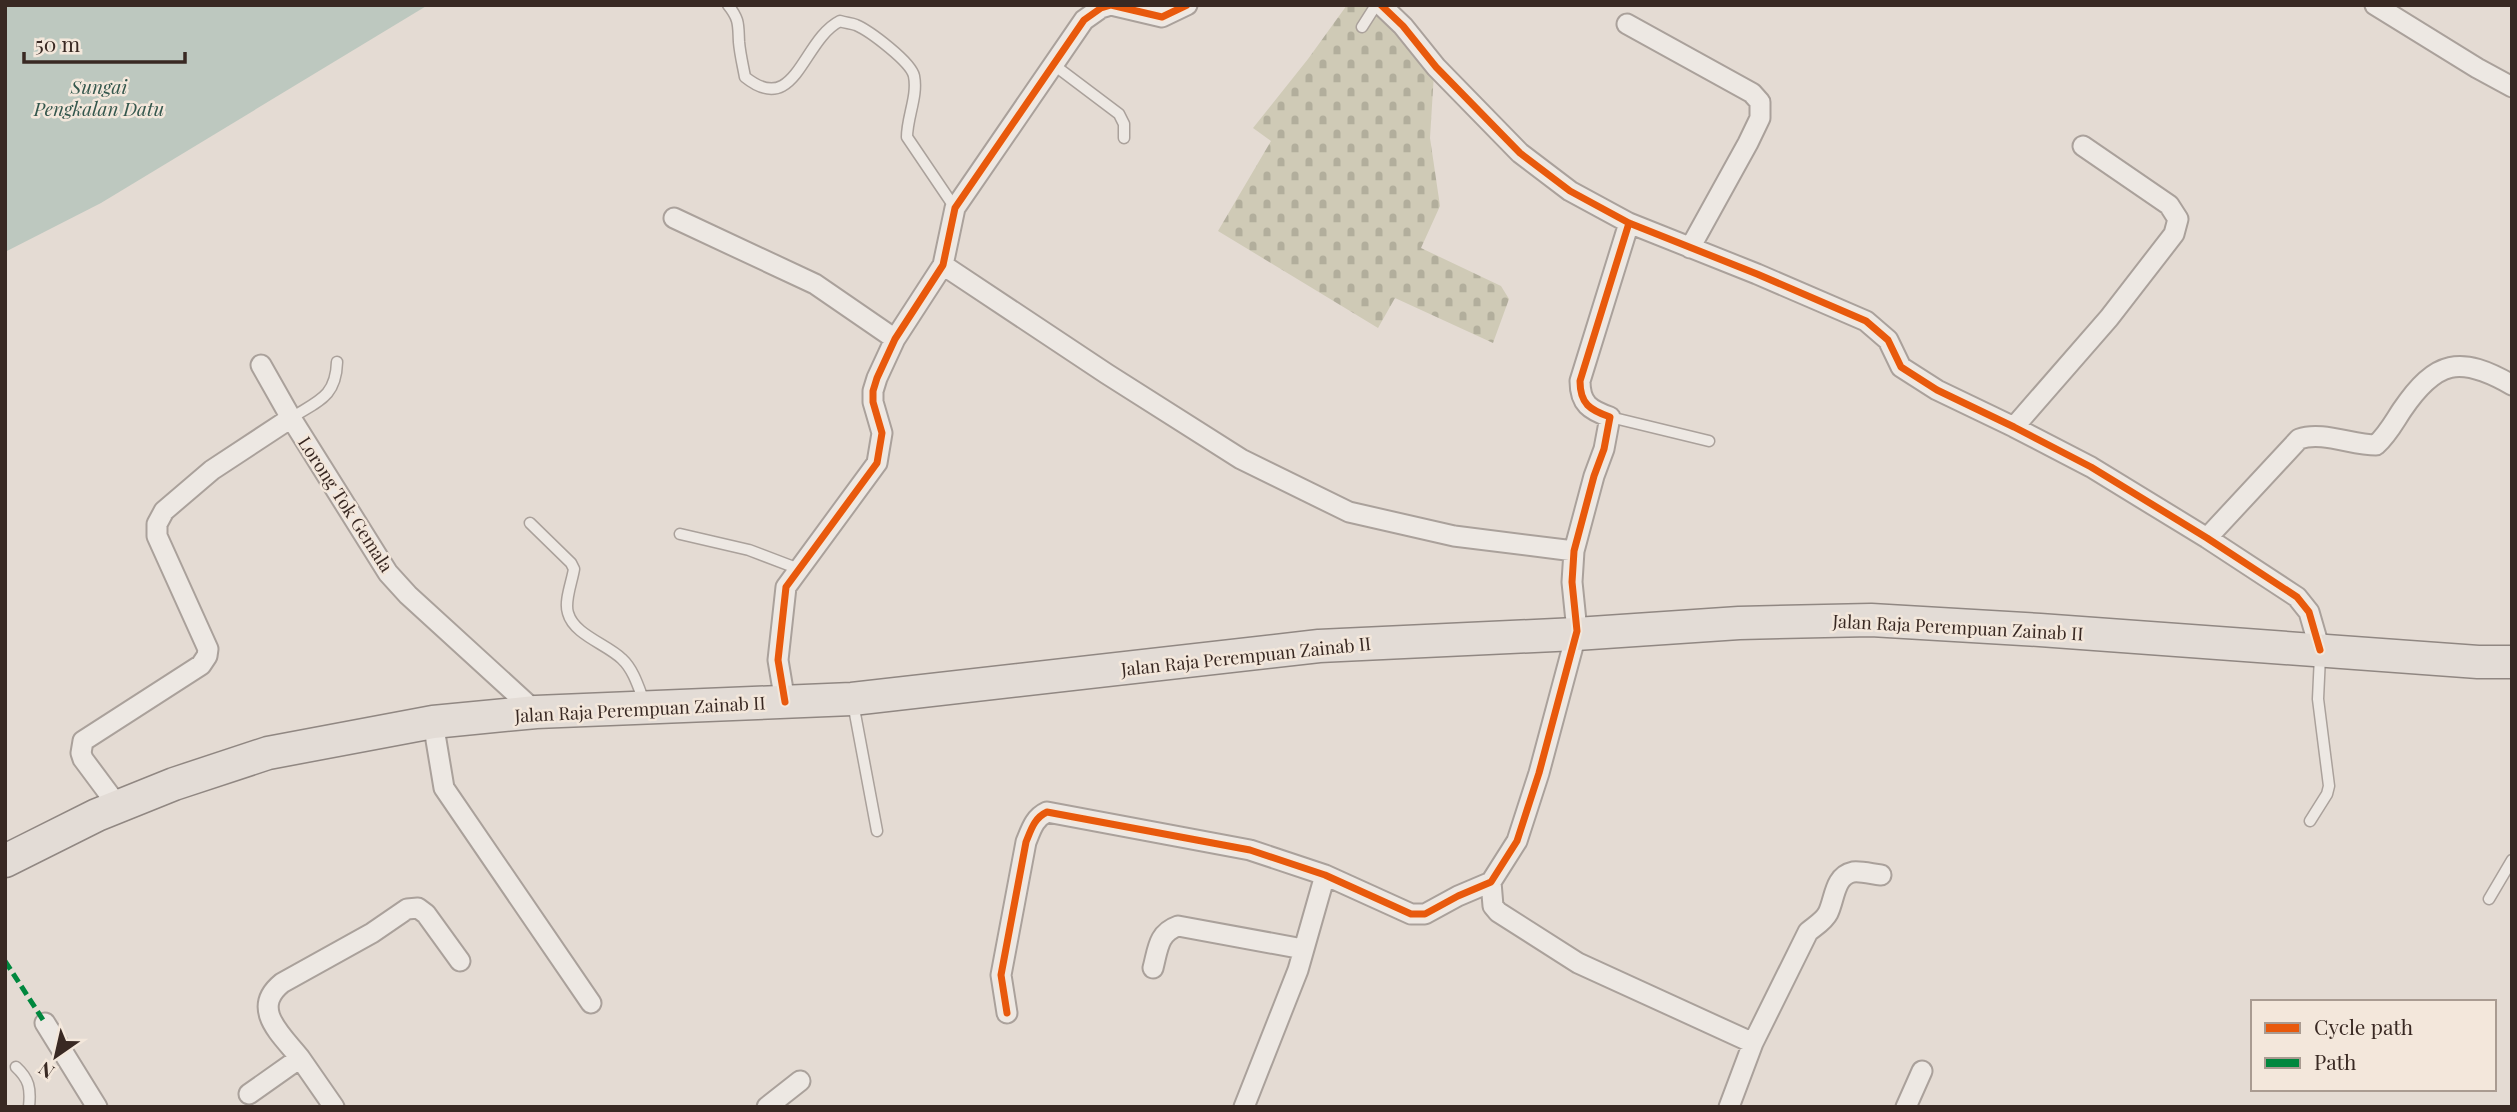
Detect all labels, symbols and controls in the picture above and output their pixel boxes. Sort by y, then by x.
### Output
scale bar [24,21,186,65]
text: 50 m [35,29,81,57]
water label: Sungai Pengkalan Datu [33,73,164,121]
street label: Lorong Tok Gemala [293,432,399,576]
street label: Jalan Raja Perempuan Zainab II [1831,608,2084,646]
street label: Jalan Raja Perempuan Zainab II [1119,631,1372,681]
street label: Jalan Raja Perempuan Zainab II [513,690,766,728]
legend [2251,1000,2496,1091]
text: Cycle path [2314,1012,2414,1040]
north arrow [21,1021,91,1091]
text: Path [2314,1047,2357,1075]
text: N [33,1056,59,1086]

